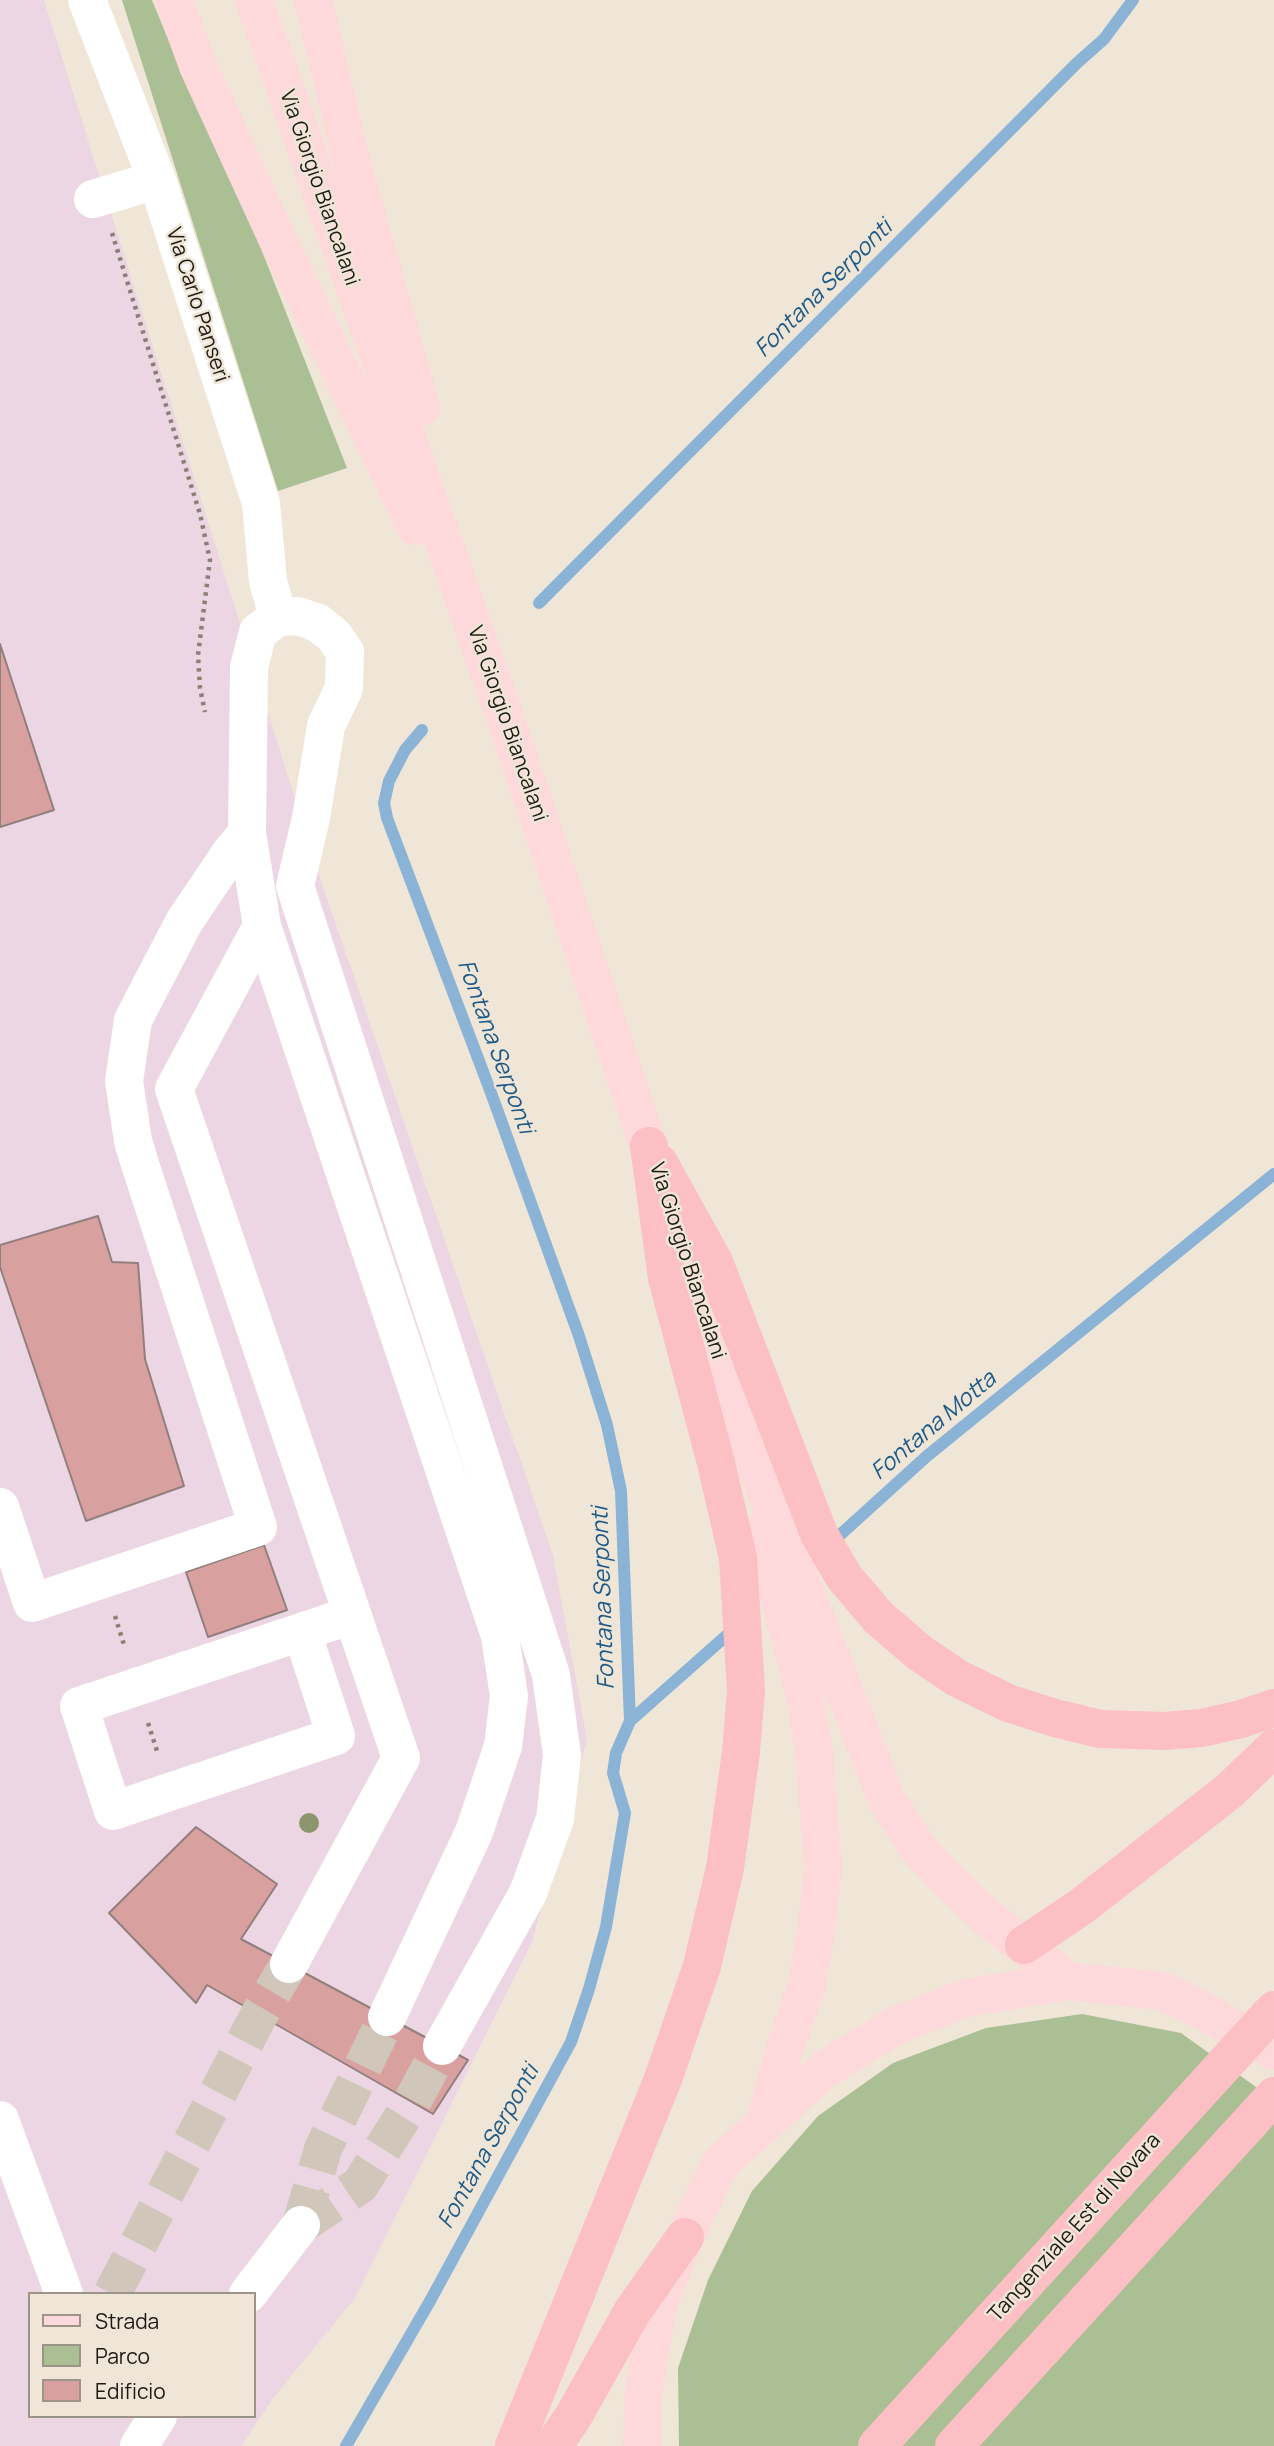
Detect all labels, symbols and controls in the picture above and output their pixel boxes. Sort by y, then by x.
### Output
street label: Via Giorgio Biancalani [274,87,364,289]
water label: Fontana Serponti [750,215,898,363]
street label: Via Carlo Panseri [160,225,234,385]
street label: Via Giorgio Biancalani [462,623,552,825]
water label: Fontana Serponti [451,956,539,1138]
street label: Via Giorgio Biancalani [643,1159,731,1363]
water label: Fontana Motta [866,1366,1002,1486]
water label: Fontana Serponti [587,1506,621,1690]
water label: Fontana Serponti [433,2060,545,2234]
street label: Tangenziale Est di Novara [984,2128,1166,2328]
legend [28,2292,256,2418]
text: Strada [95,2307,159,2335]
text: Parco [95,2342,150,2370]
text: Edificio [95,2377,166,2405]

